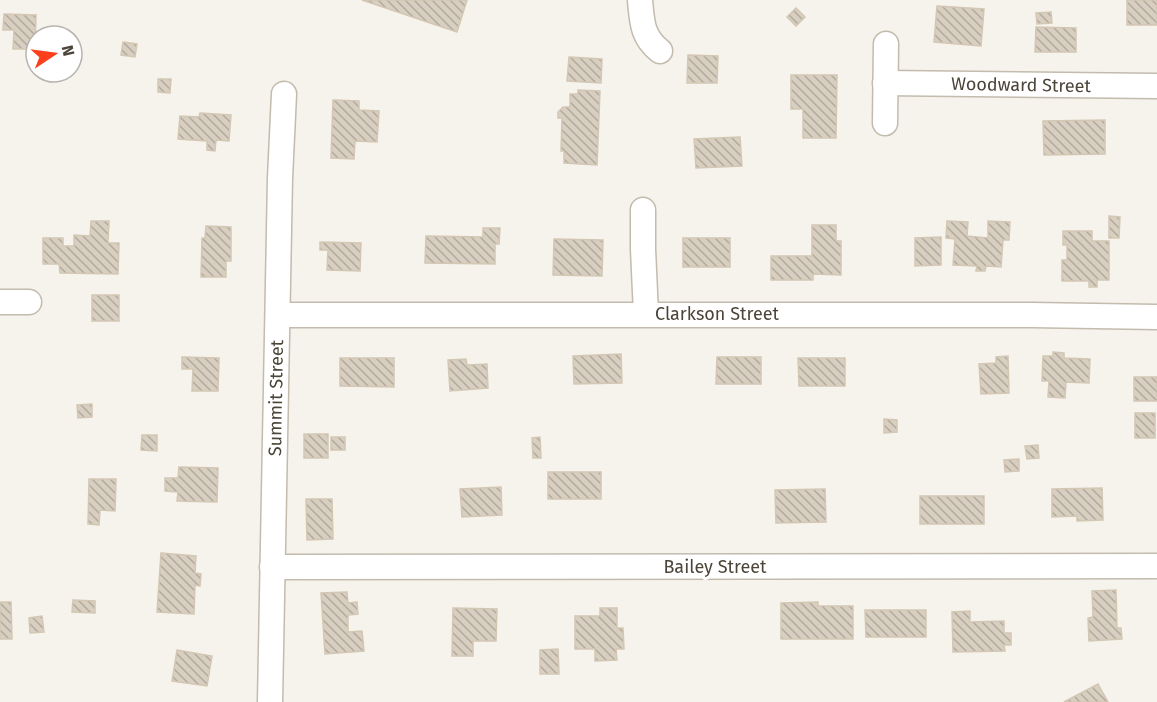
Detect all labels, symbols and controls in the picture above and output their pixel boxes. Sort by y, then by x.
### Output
north arrow [24,24,84,84]
text: N [58,43,79,58]
street label: Woodward Street [951,73,1092,97]
street label: Clarkson Street [655,303,780,325]
street label: Summit Street [264,339,288,456]
street label: Bailey Street [663,556,767,578]

